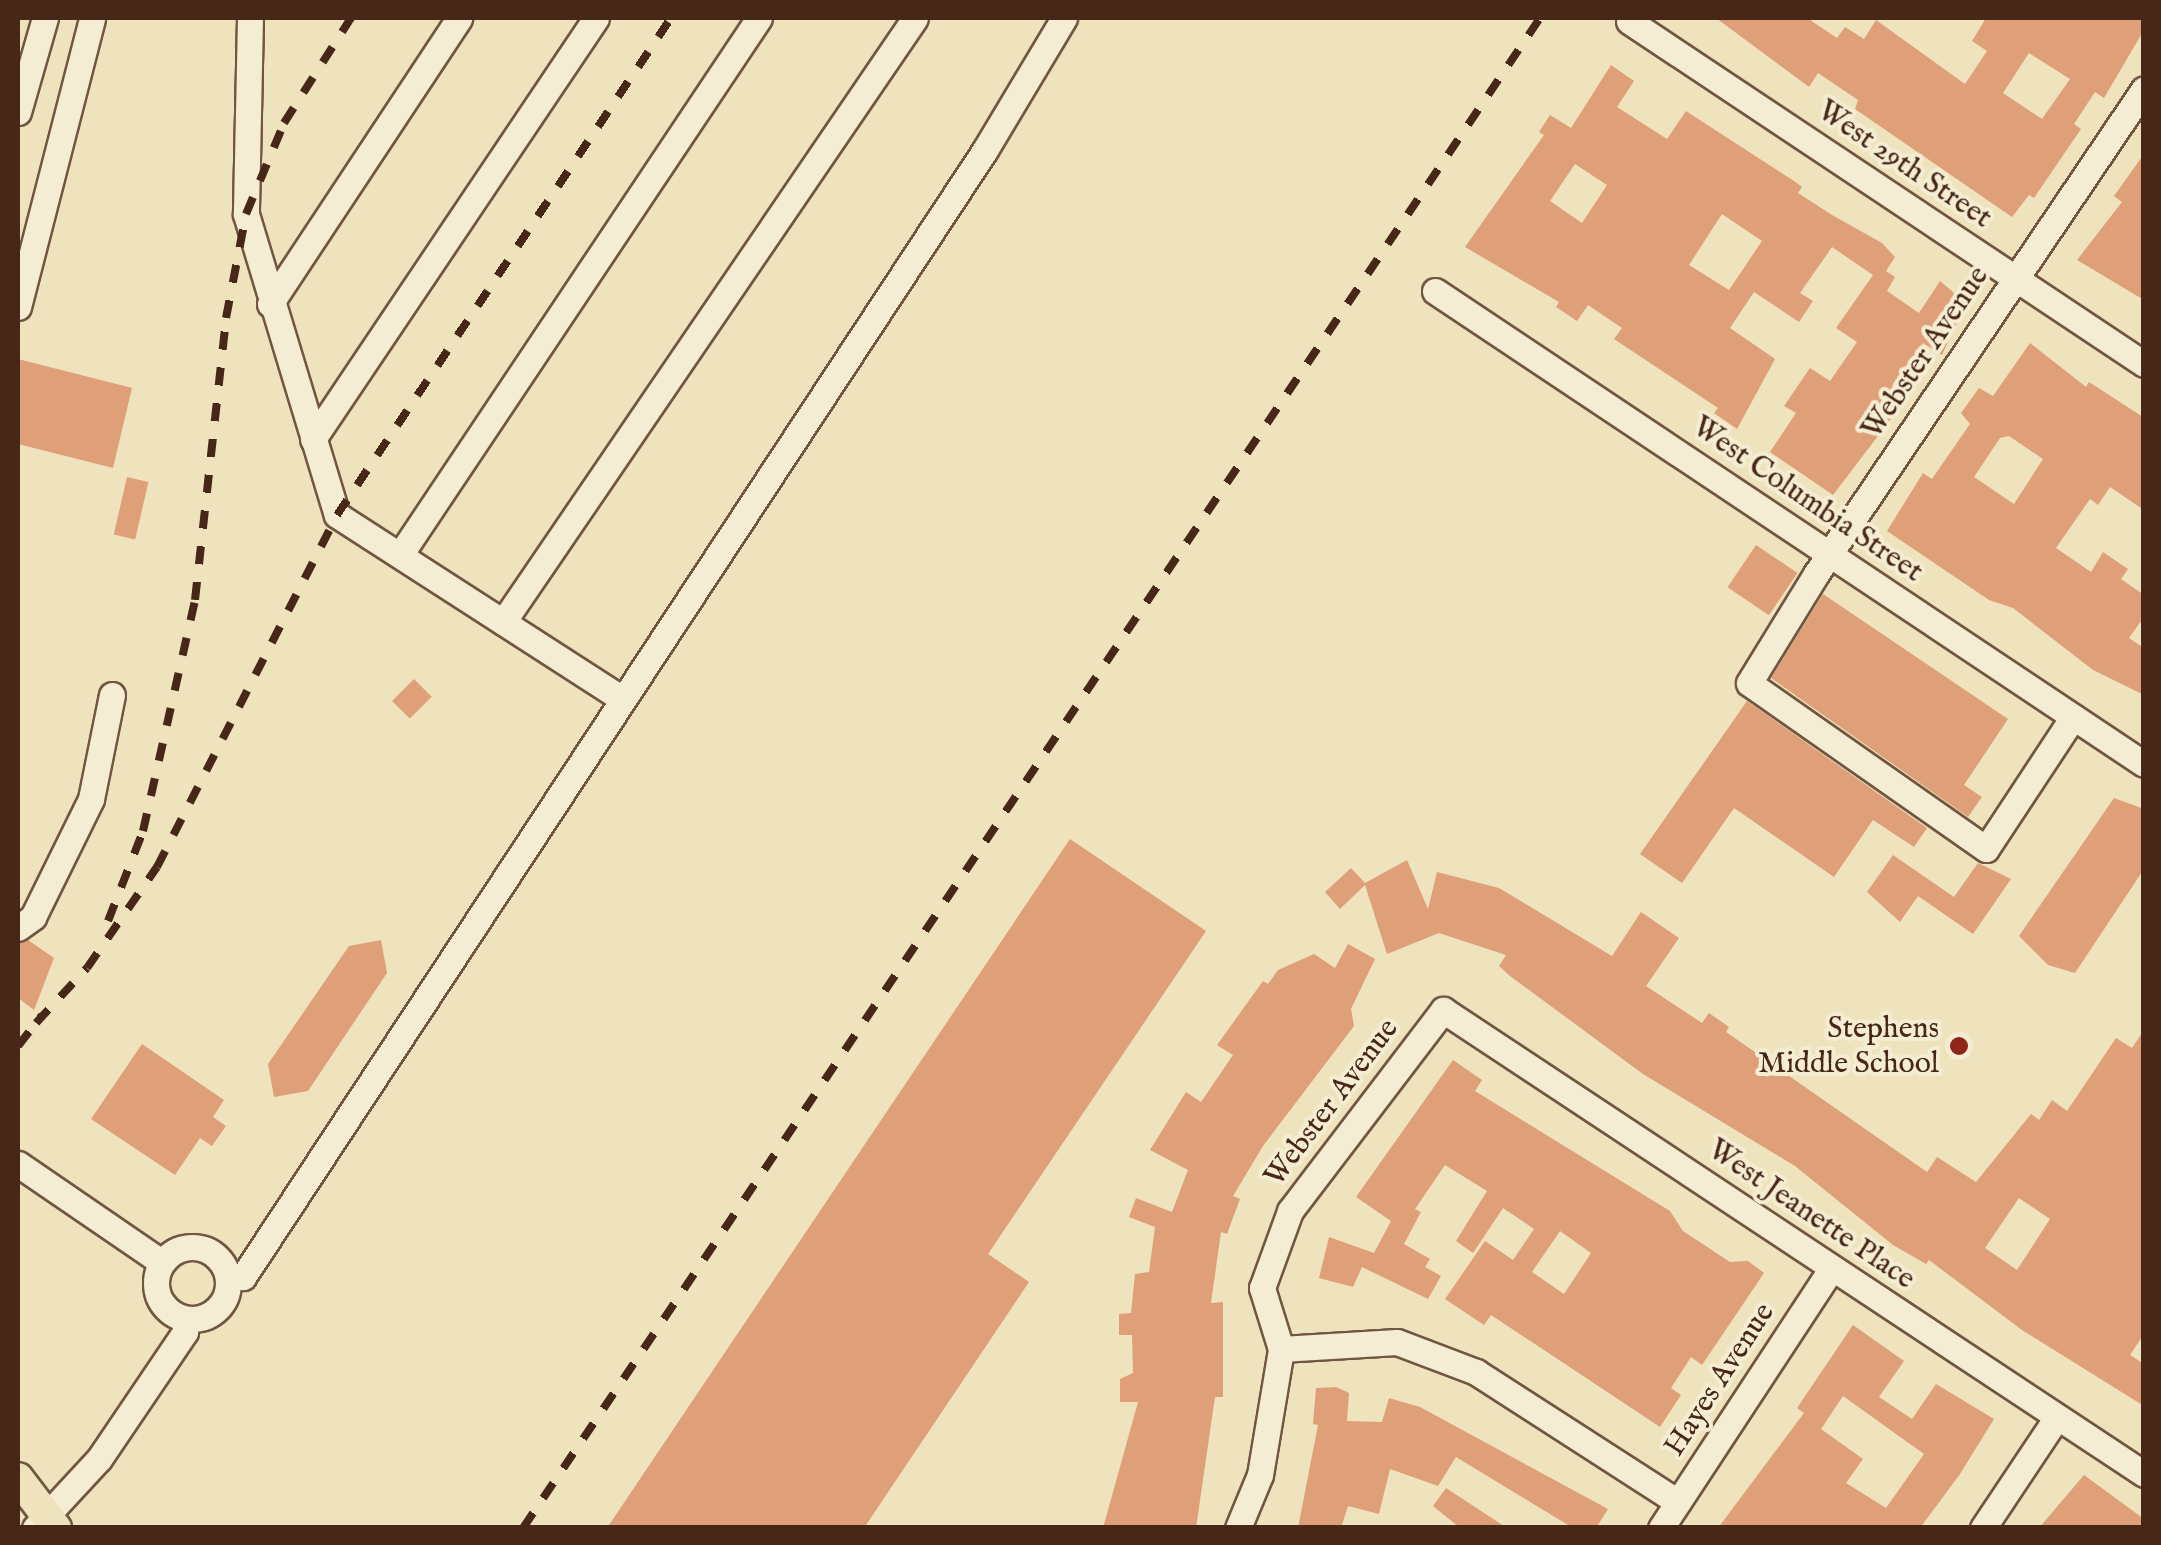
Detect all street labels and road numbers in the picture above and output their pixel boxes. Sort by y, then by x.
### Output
street label: West 29th Street [1810,93,1998,237]
street label: Webster Avenue [1855,260,1997,446]
street label: West Columbia Street [1685,409,1929,591]
street label: Webster Avenue [1257,1012,1407,1194]
street label: West Jeanette Place [1700,1132,1922,1298]
street label: Hayes Avenue [1657,1297,1783,1463]

